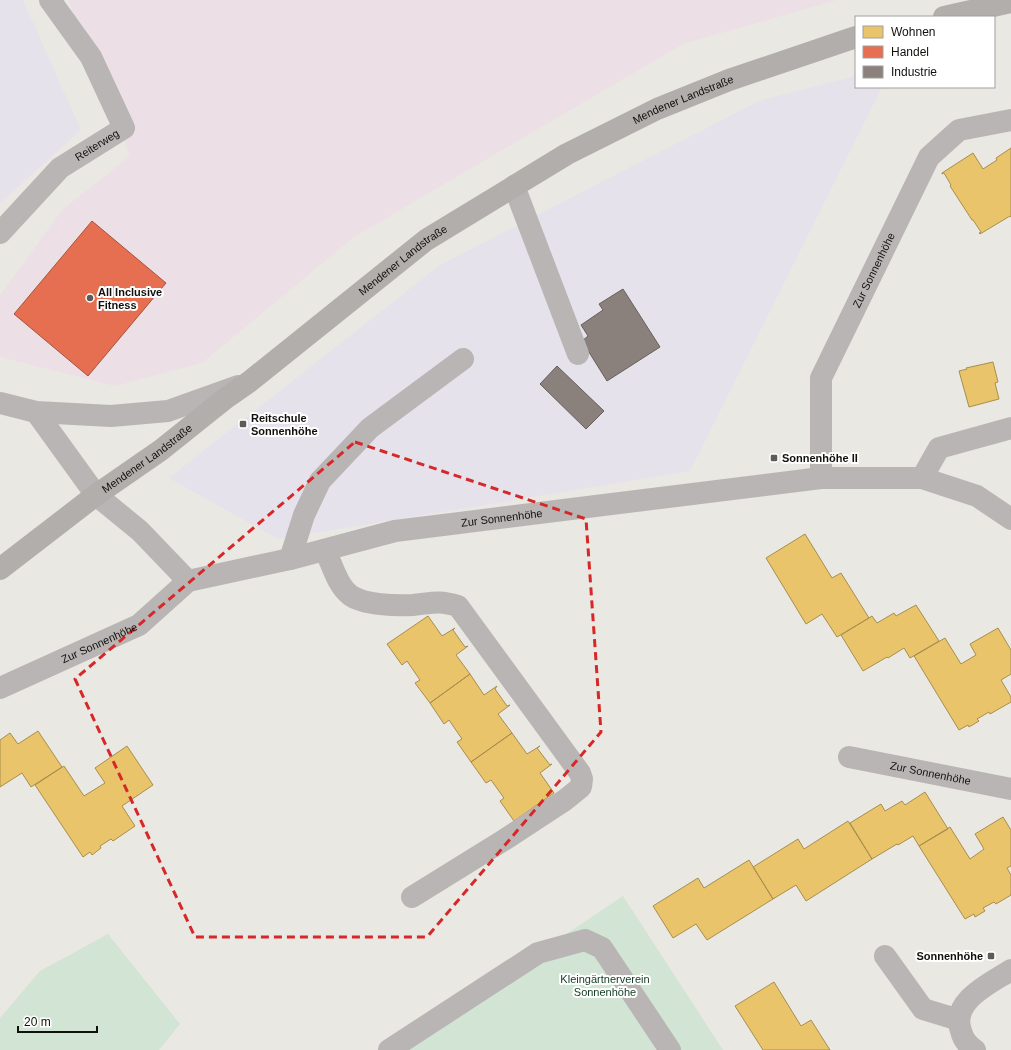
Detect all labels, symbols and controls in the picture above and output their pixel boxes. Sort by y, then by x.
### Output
legend [855,16,995,88]
text: Wohnen [891,25,935,39]
text: Handel [891,45,929,59]
text: Industrie [891,65,937,79]
street label: Mendener Landstraße [631,73,735,126]
street label: Reiterweg [73,127,121,163]
street label: Mendener Landstraße [356,223,449,298]
street label: Zur Sonnenhöhe [850,231,897,310]
place label: All Inclusive Fitness [98,286,162,311]
marker: All Inclusive Fitness [85,293,95,303]
place label: Reitschule Sonnenhöhe [251,412,318,437]
marker: Reitschule Sonnenhöhe [238,419,248,429]
street label: Mendener Landstraße [100,422,194,495]
place label: Sonnenhöhe II [782,452,858,464]
marker: Sonnenhöhe II [769,453,779,463]
street label: Zur Sonnenhöhe [460,507,543,529]
street label: Zur Sonnenhöhe [59,621,139,665]
street label: Zur Sonnenhöhe [889,759,972,787]
place label: Sonnenhöhe [916,950,983,962]
marker: Sonnenhöhe [986,951,996,961]
park label: Kleingärtnerverein Sonnenhöhe [560,973,650,998]
scale bar [18,1008,97,1034]
text: 20 m [24,1015,51,1029]

